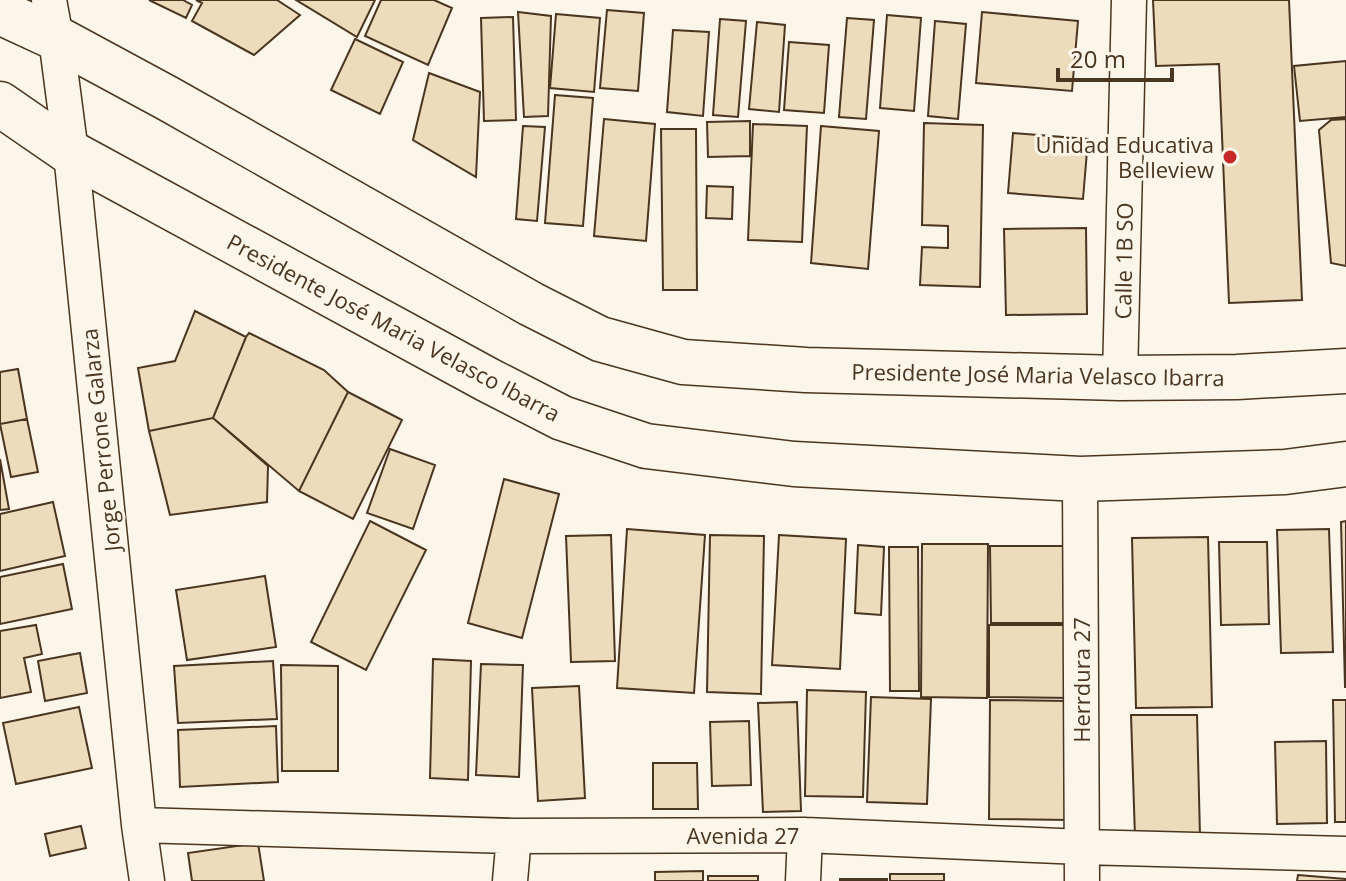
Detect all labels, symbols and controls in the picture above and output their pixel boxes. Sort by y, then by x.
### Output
scale bar [1058,32,1172,82]
text: 20 m [1070,42,1126,75]
place label: Unidad Educativa Belleview [1036,129,1214,184]
marker: Unidad Educativa Belleview [1221,148,1239,166]
street label: Calle 1B SO [1107,202,1139,320]
street label: Presidente José Maria Velasco Ibarra [222,226,566,428]
street label: Jorge Perrone Galarza [73,327,127,555]
street label: Presidente José Maria Velasco Ibarra [851,356,1225,392]
street label: Herrdura 27 [1066,617,1096,743]
street label: Avenida 27 [687,820,799,850]

